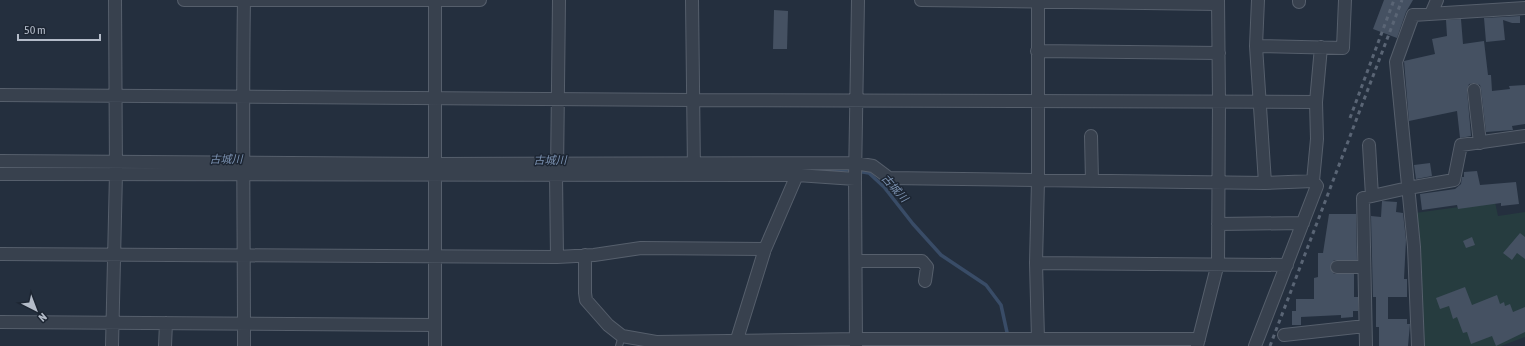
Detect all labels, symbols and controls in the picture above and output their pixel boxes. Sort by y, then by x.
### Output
scale bar [18,16,100,42]
text: 50 m [24,23,46,37]
water label: 古城川 [210,153,243,165]
water label: 古城川 [534,154,567,166]
water label: 古城川 [880,172,911,205]
north arrow [16,290,56,330]
text: N [36,311,49,324]

